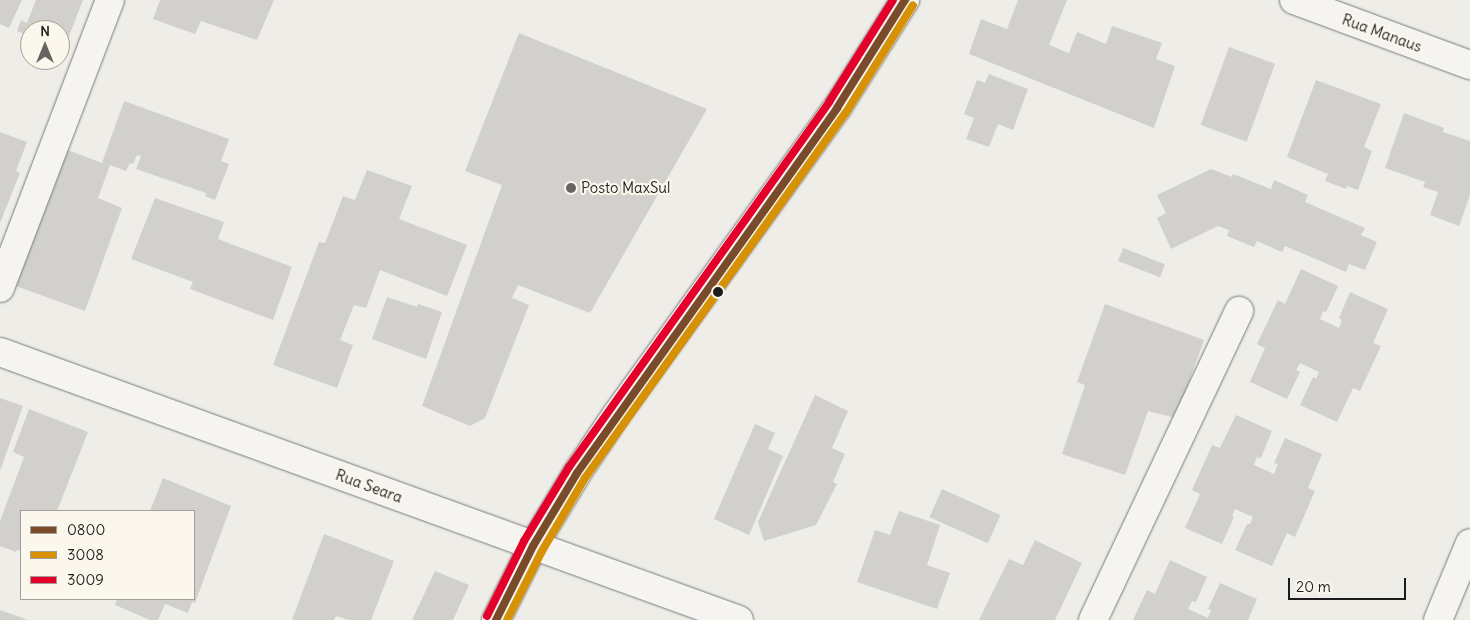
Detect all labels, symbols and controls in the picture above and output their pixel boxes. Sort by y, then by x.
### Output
street label: Rua Manaus [1340,10,1424,56]
north arrow [20,20,70,70]
text: N [40,22,50,40]
place label: Posto MaxSul [581,179,670,197]
marker: Posto MaxSul [565,182,577,194]
unlabelled marker [713,287,723,297]
street label: Rua Seara [333,466,405,506]
legend [20,510,195,600]
text: 0800 [67,520,105,539]
text: 3008 [67,545,104,564]
scale bar [1290,568,1408,600]
text: 3009 [67,570,104,589]
text: 20 m [1296,577,1331,596]

